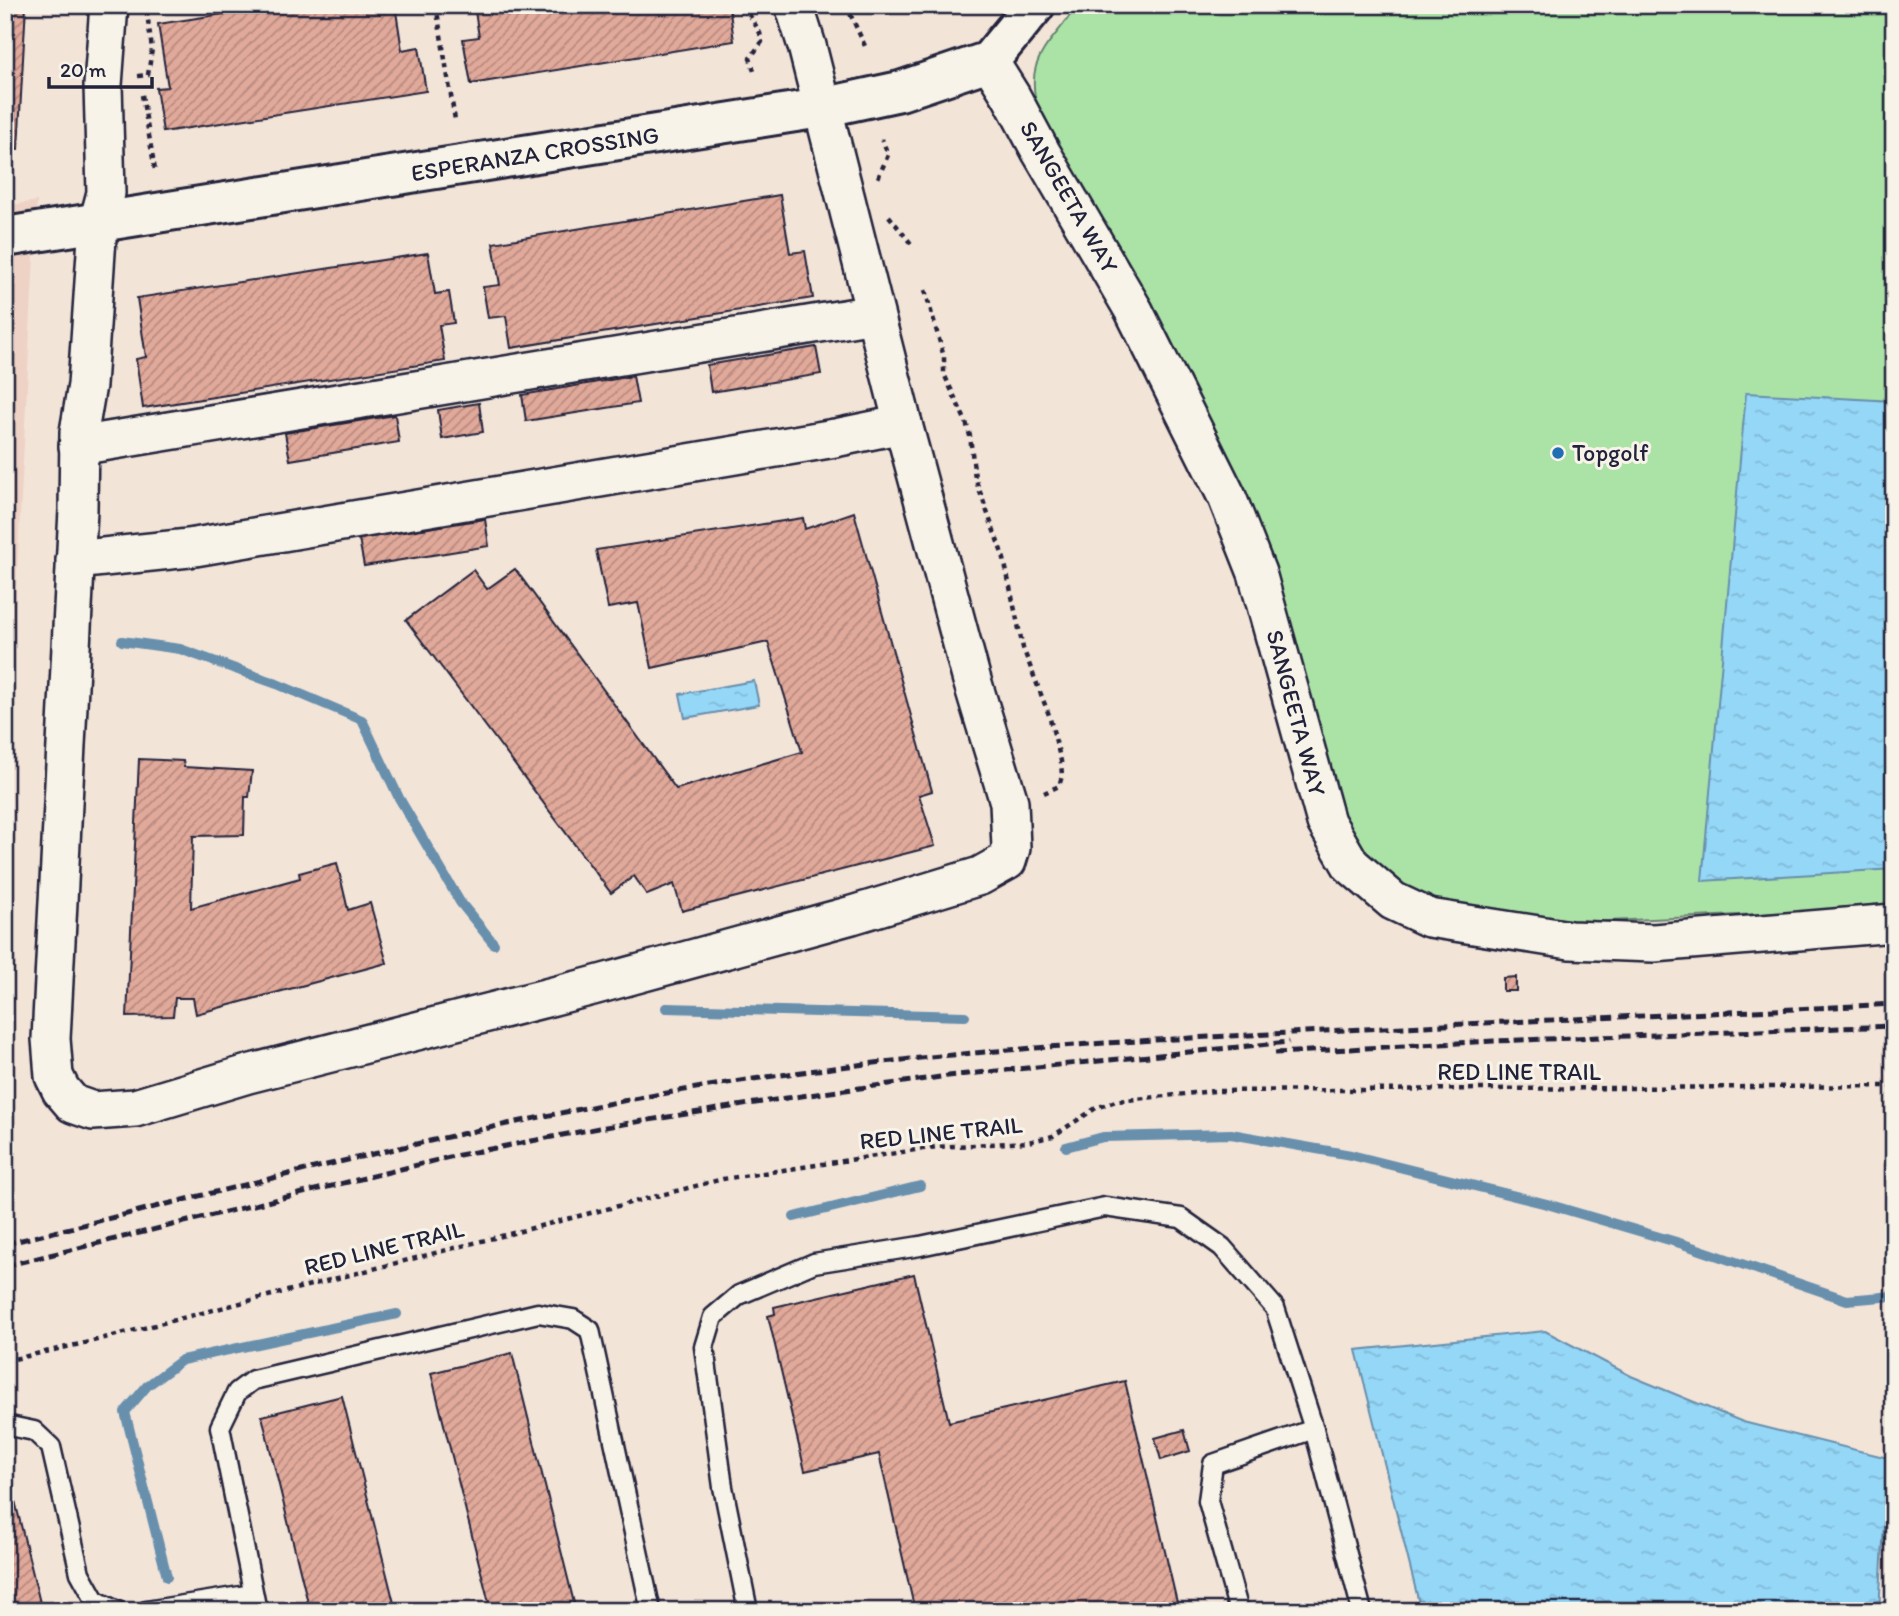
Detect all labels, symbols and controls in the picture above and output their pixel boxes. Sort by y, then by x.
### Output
scale bar [49,46,152,90]
text: 20 m [60,57,107,82]
street label: SANGEETA WAY [1014,116,1125,278]
street label: ESPERANZA CROSSING [409,120,661,187]
place label: Topgolf [1572,438,1649,467]
marker: Topgolf [1550,445,1566,461]
street label: SANGEETA WAY [1260,627,1333,799]
street label: RED LINE TRAIL [1437,1057,1601,1086]
street label: RED LINE TRAIL [858,1110,1024,1155]
street label: RED LINE TRAIL [301,1214,467,1281]

